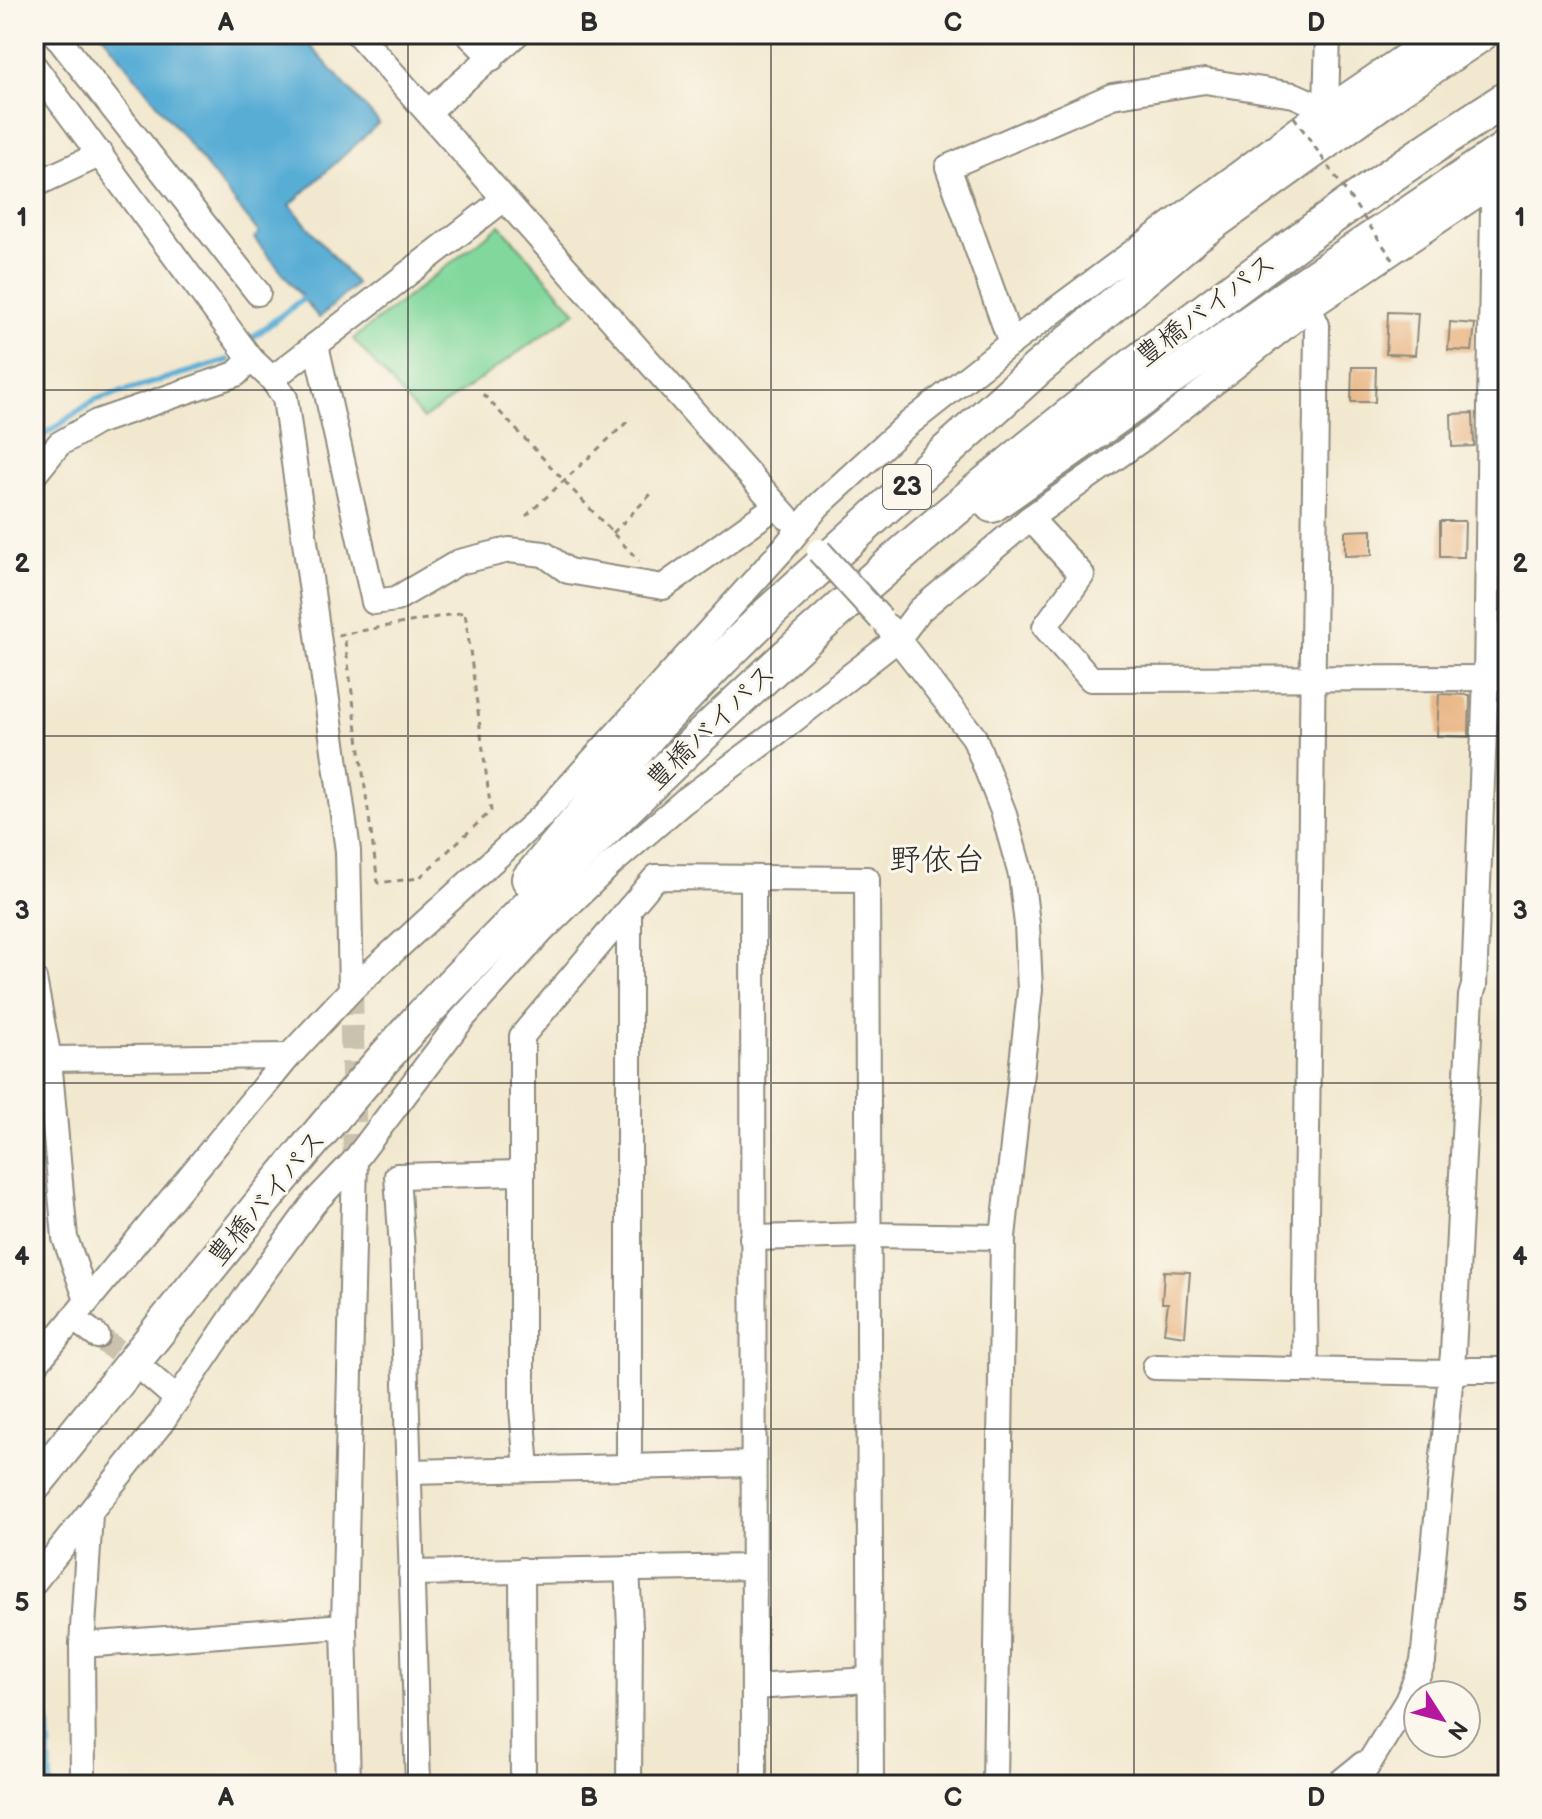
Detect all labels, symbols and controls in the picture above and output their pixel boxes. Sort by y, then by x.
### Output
text: A [217,8,234,39]
text: B [580,8,598,39]
text: C [944,8,962,39]
text: D [1307,8,1325,39]
text: 1 [17,203,27,234]
text: 1 [1515,203,1525,234]
street label: 豊橋バイパス [1129,246,1283,374]
road number: 23 [883,465,931,509]
text: 2 [14,549,30,580]
text: 2 [1512,549,1528,580]
street label: 豊橋バイパス [639,657,783,797]
district label: 野依台 [889,841,985,880]
text: 3 [14,896,30,927]
text: 3 [1512,896,1528,927]
street label: 豊橋バイパス [201,1123,333,1273]
text: 4 [14,1242,30,1273]
text: 4 [1512,1242,1528,1273]
text: 5 [14,1588,30,1619]
text: 5 [1512,1588,1528,1619]
north arrow [1402,1679,1482,1759]
text: N [1441,1715,1473,1744]
text: A [217,1783,234,1814]
text: B [580,1783,598,1814]
text: C [944,1783,962,1814]
text: D [1307,1783,1325,1814]

